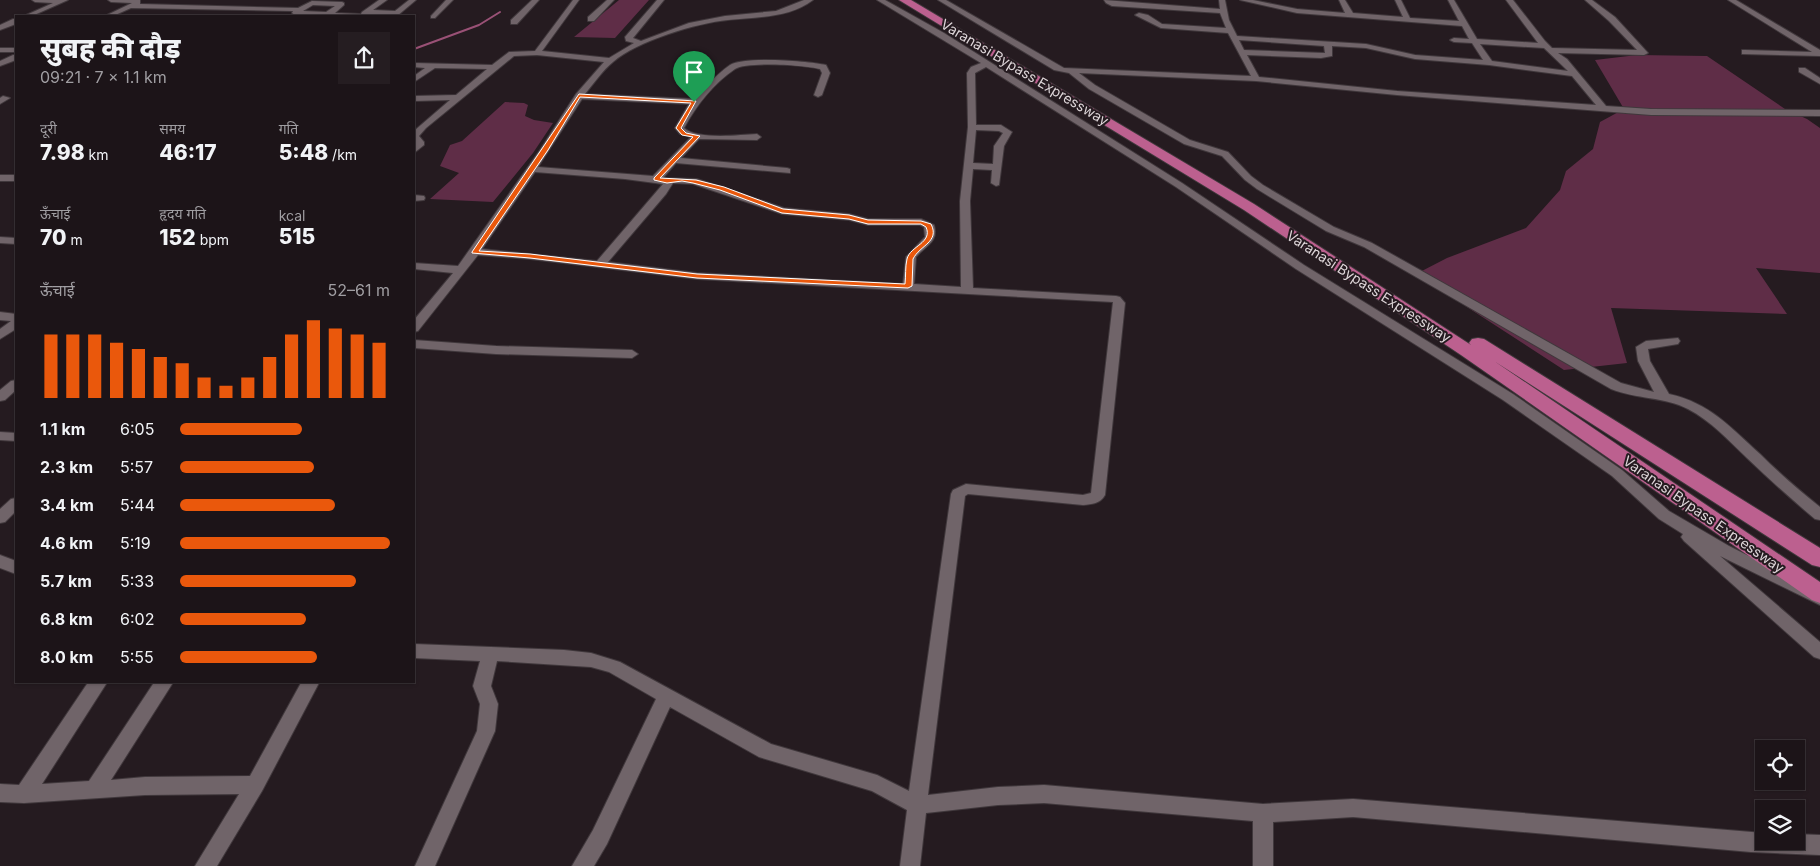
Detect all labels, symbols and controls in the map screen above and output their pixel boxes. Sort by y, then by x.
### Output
street label: Varanasi Bypass Expressway [938,15,1112,129]
text: सुबह की दौड़ [40,31,180,65]
button: share [338,32,390,84]
pin [673,51,715,102]
icon: arrive [680,58,708,86]
text: 09:21 · 7 × 1.1 km [40,67,167,87]
text: दूरी [40,120,57,137]
text: समय [159,120,185,137]
text: गति [279,120,298,137]
text: 7.98 [40,140,85,165]
text: 46:17 [159,140,217,165]
text: 5:48 [279,140,328,165]
text: km [85,146,109,163]
text: /km [328,146,357,163]
text: ऊँचाई [40,205,70,222]
text: हृदय गति [159,205,206,222]
text: kcal [279,207,305,224]
text: 515 [279,224,315,249]
text: 70 [40,225,67,250]
text: 152 [159,225,196,250]
street label: Varanasi Bypass Expressway [1284,226,1455,346]
text: m [67,231,83,248]
text: bpm [196,231,229,248]
text: ऊँचाई [40,280,75,300]
text: 52–61 m [328,280,390,300]
text: 1.1 km [40,419,85,439]
text: 6:05 [120,419,154,439]
street label: Varanasi Bypass Expressway [1620,452,1788,576]
text: 2.3 km [40,457,93,477]
text: 5:57 [120,457,153,477]
text: 3.4 km [40,495,94,515]
text: 5:44 [120,495,155,515]
text: 4.6 km [40,533,93,553]
text: 5:19 [120,533,151,553]
text: 5.7 km [40,571,92,591]
text: 5:33 [120,571,154,591]
text: 6.8 km [40,609,93,629]
text: 6:02 [120,609,154,629]
text: 8.0 km [40,647,93,667]
text: 5:55 [120,647,154,667]
map controls [1755,740,1805,850]
button: locate [1755,740,1805,790]
button: layers [1755,800,1805,850]

